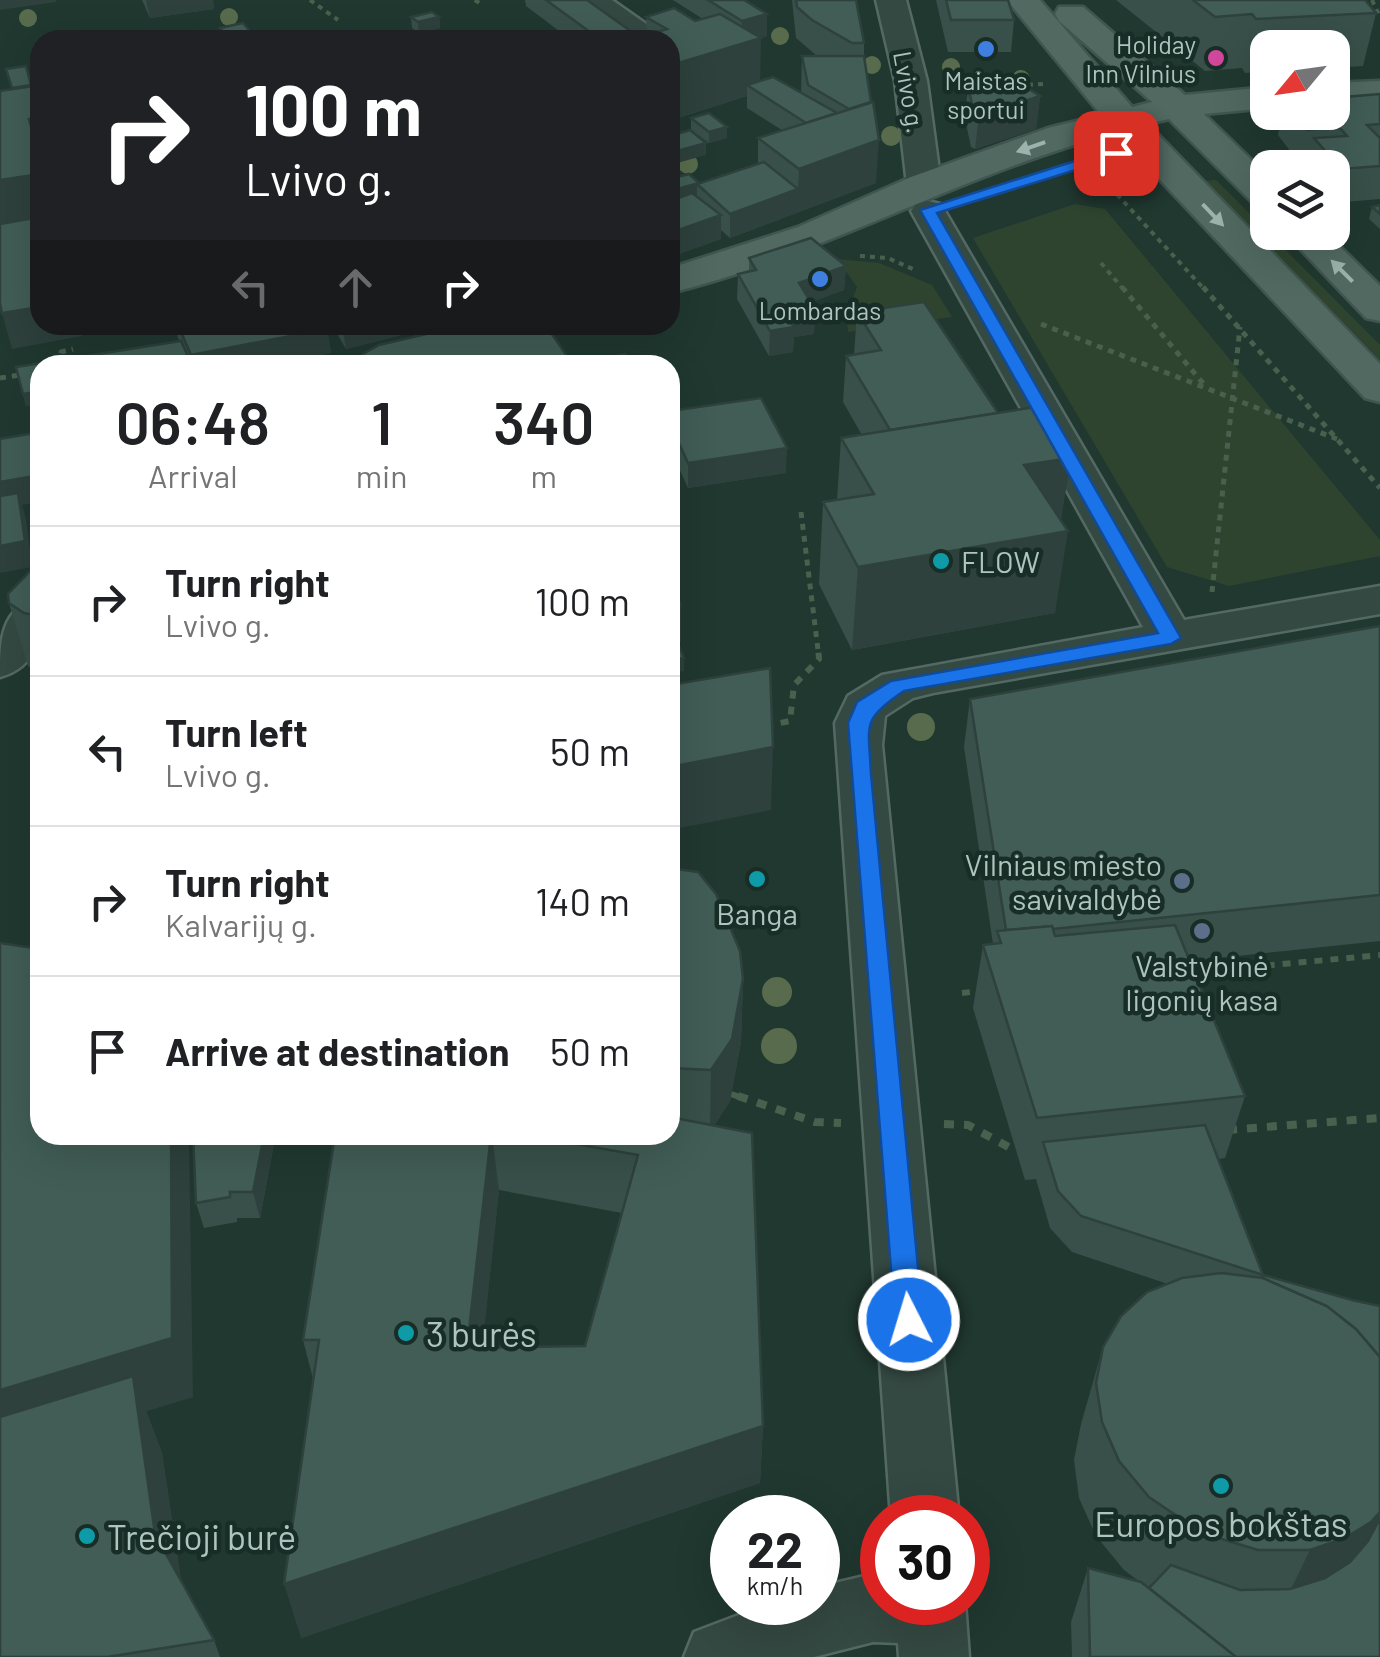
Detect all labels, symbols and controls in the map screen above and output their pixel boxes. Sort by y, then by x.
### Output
place label: Holiday Inn Vilnius [1085,29,1196,88]
north arrow [1250,30,1350,130]
map controls [1250,30,1350,250]
marker: Maistas sportui [975,38,997,60]
marker: Holiday Inn Vilnius [1205,47,1227,69]
street label: Lvivo g. [888,49,932,135]
place label: Maistas sportui [945,65,1027,124]
text: 100 m [245,66,422,150]
icon: right [80,70,210,200]
pin [1074,111,1159,196]
icon: arrive [1089,126,1144,181]
one-way arrow [1015,140,1045,155]
button: layers [1250,150,1350,250]
text: Lvivo g. [245,151,394,205]
one-way arrow [1201,202,1224,226]
one-way arrow [1330,259,1354,283]
icon: left [223,260,278,315]
icon: ahead [328,260,383,315]
icon: right [433,260,488,315]
marker: Lombardas [809,268,831,290]
place label: Lombardas [759,295,881,325]
text: 06:48 [116,385,270,457]
text: 1 [371,385,392,457]
text: 340 [493,385,594,457]
text: Arrival [148,456,238,494]
text: min [356,456,408,494]
text: m [531,456,557,494]
place label: FLOW [961,543,1040,579]
marker: FLOW [930,550,952,572]
text: Turn right [165,559,330,605]
icon: right [80,574,135,629]
text: 100 m [535,578,630,624]
text: Lvivo g. [165,605,271,643]
text: Turn left [165,709,308,755]
icon: left [80,724,135,779]
text: 50 m [550,728,630,774]
text: Lvivo g. [165,755,271,793]
place label: Vilniaus miesto savivaldybė [965,846,1162,916]
text: Turn right [165,859,330,905]
marker: Banga [746,868,768,890]
marker: Vilniaus miesto savivaldybė [1171,870,1193,892]
icon: right [80,874,135,929]
text: 140 m [535,878,630,924]
place label: Banga [716,895,798,931]
text: Kalvarijų g. [165,905,317,943]
marker: Valstybinė ligonių kasa [1191,920,1213,942]
place label: Valstybinė ligonių kasa [1126,947,1278,1017]
icon: arrive [80,1024,135,1079]
text: Arrive at destination [165,1028,510,1074]
text: 50 m [550,1028,630,1074]
position arrow [857,1268,961,1372]
place label: 3 burės [426,1312,537,1354]
marker: 3 burės [395,1322,417,1344]
marker: Europos bokštas [1210,1475,1232,1497]
speed limit sign: 30 [860,1495,990,1625]
place label: Europos bokštas [1094,1502,1348,1544]
place label: Trečioji burė [107,1515,296,1557]
text: 22 [747,1518,803,1578]
marker: Trečioji burė [76,1525,98,1547]
text: km/h [747,1570,803,1600]

